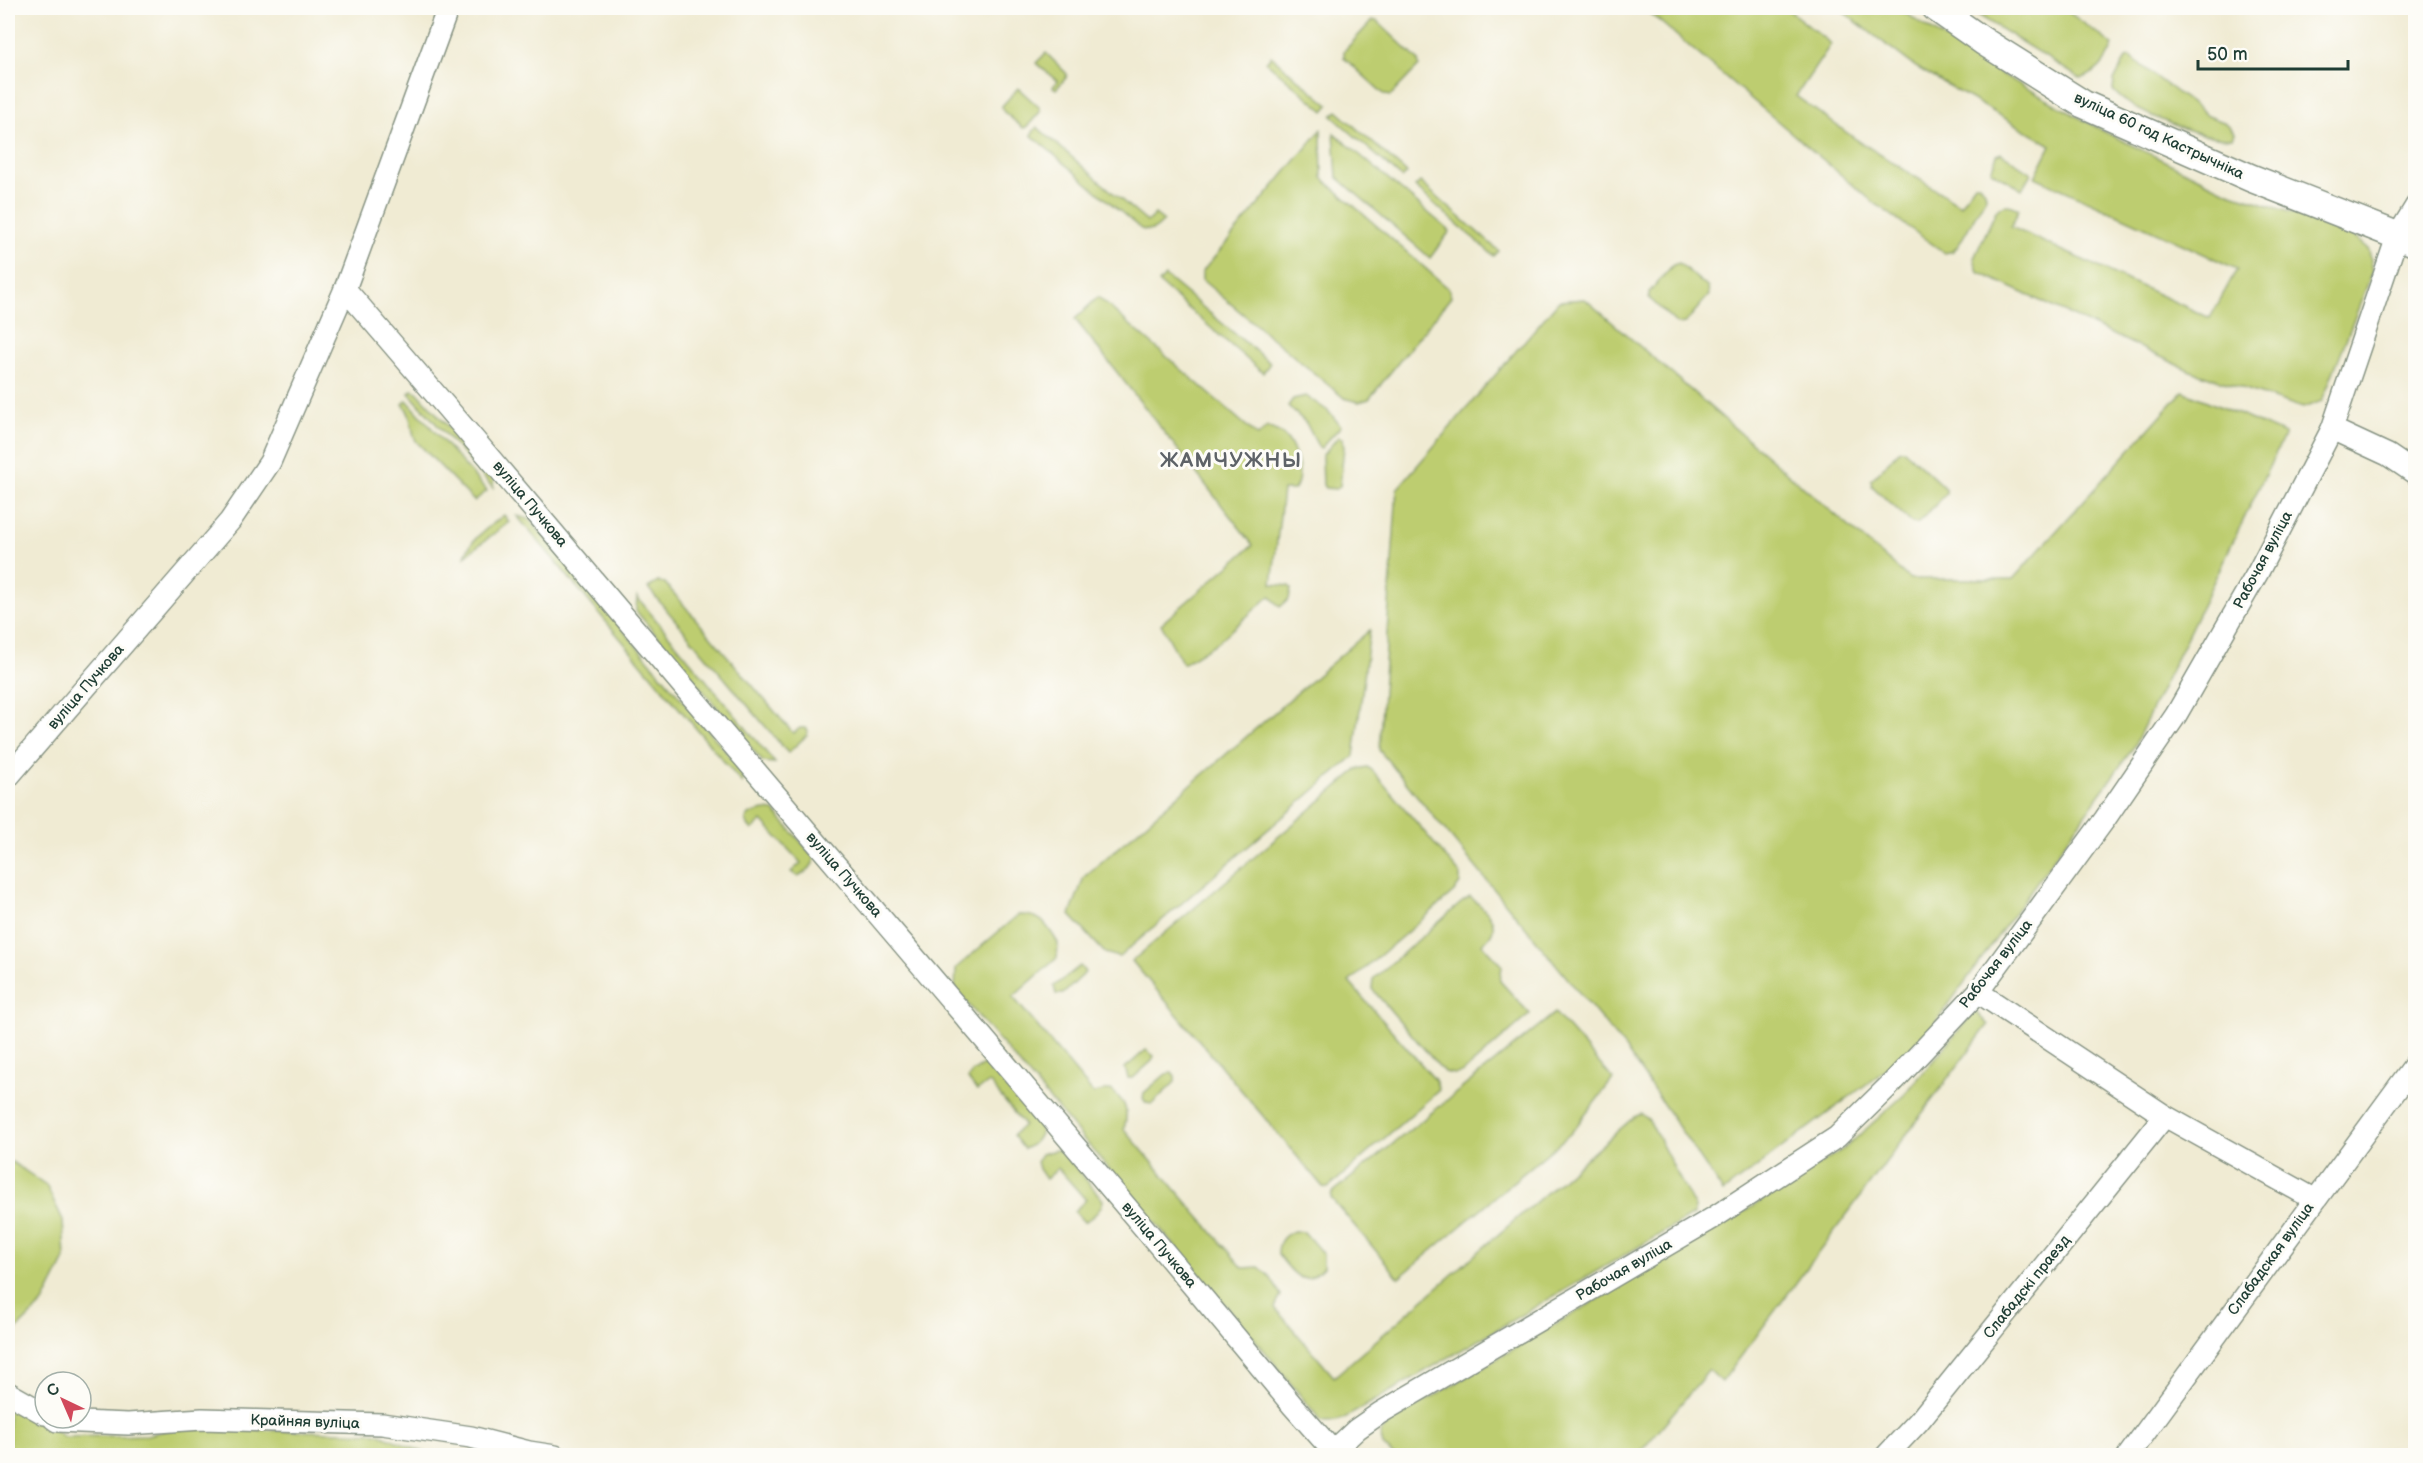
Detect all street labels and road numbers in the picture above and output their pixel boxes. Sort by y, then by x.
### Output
street label: вуліца 60 год Кастрычніка [2071,88,2247,184]
street label: вуліца Пучкова [488,457,572,551]
street label: Рабочая вуліца [2229,508,2297,612]
street label: вуліца Пучкова [44,640,128,734]
street label: вуліца Пучкова [802,828,886,922]
street label: Рабочая вуліца [1955,915,2037,1012]
street label: вуліца Пучкова [1117,1198,1201,1292]
street label: Слабадская вуліца [2224,1199,2318,1319]
street label: Слабадскі праезд [1979,1231,2075,1343]
street label: Рабочая вуліца [1572,1235,1676,1305]
street label: Крайняя вуліца [250,1411,360,1433]

